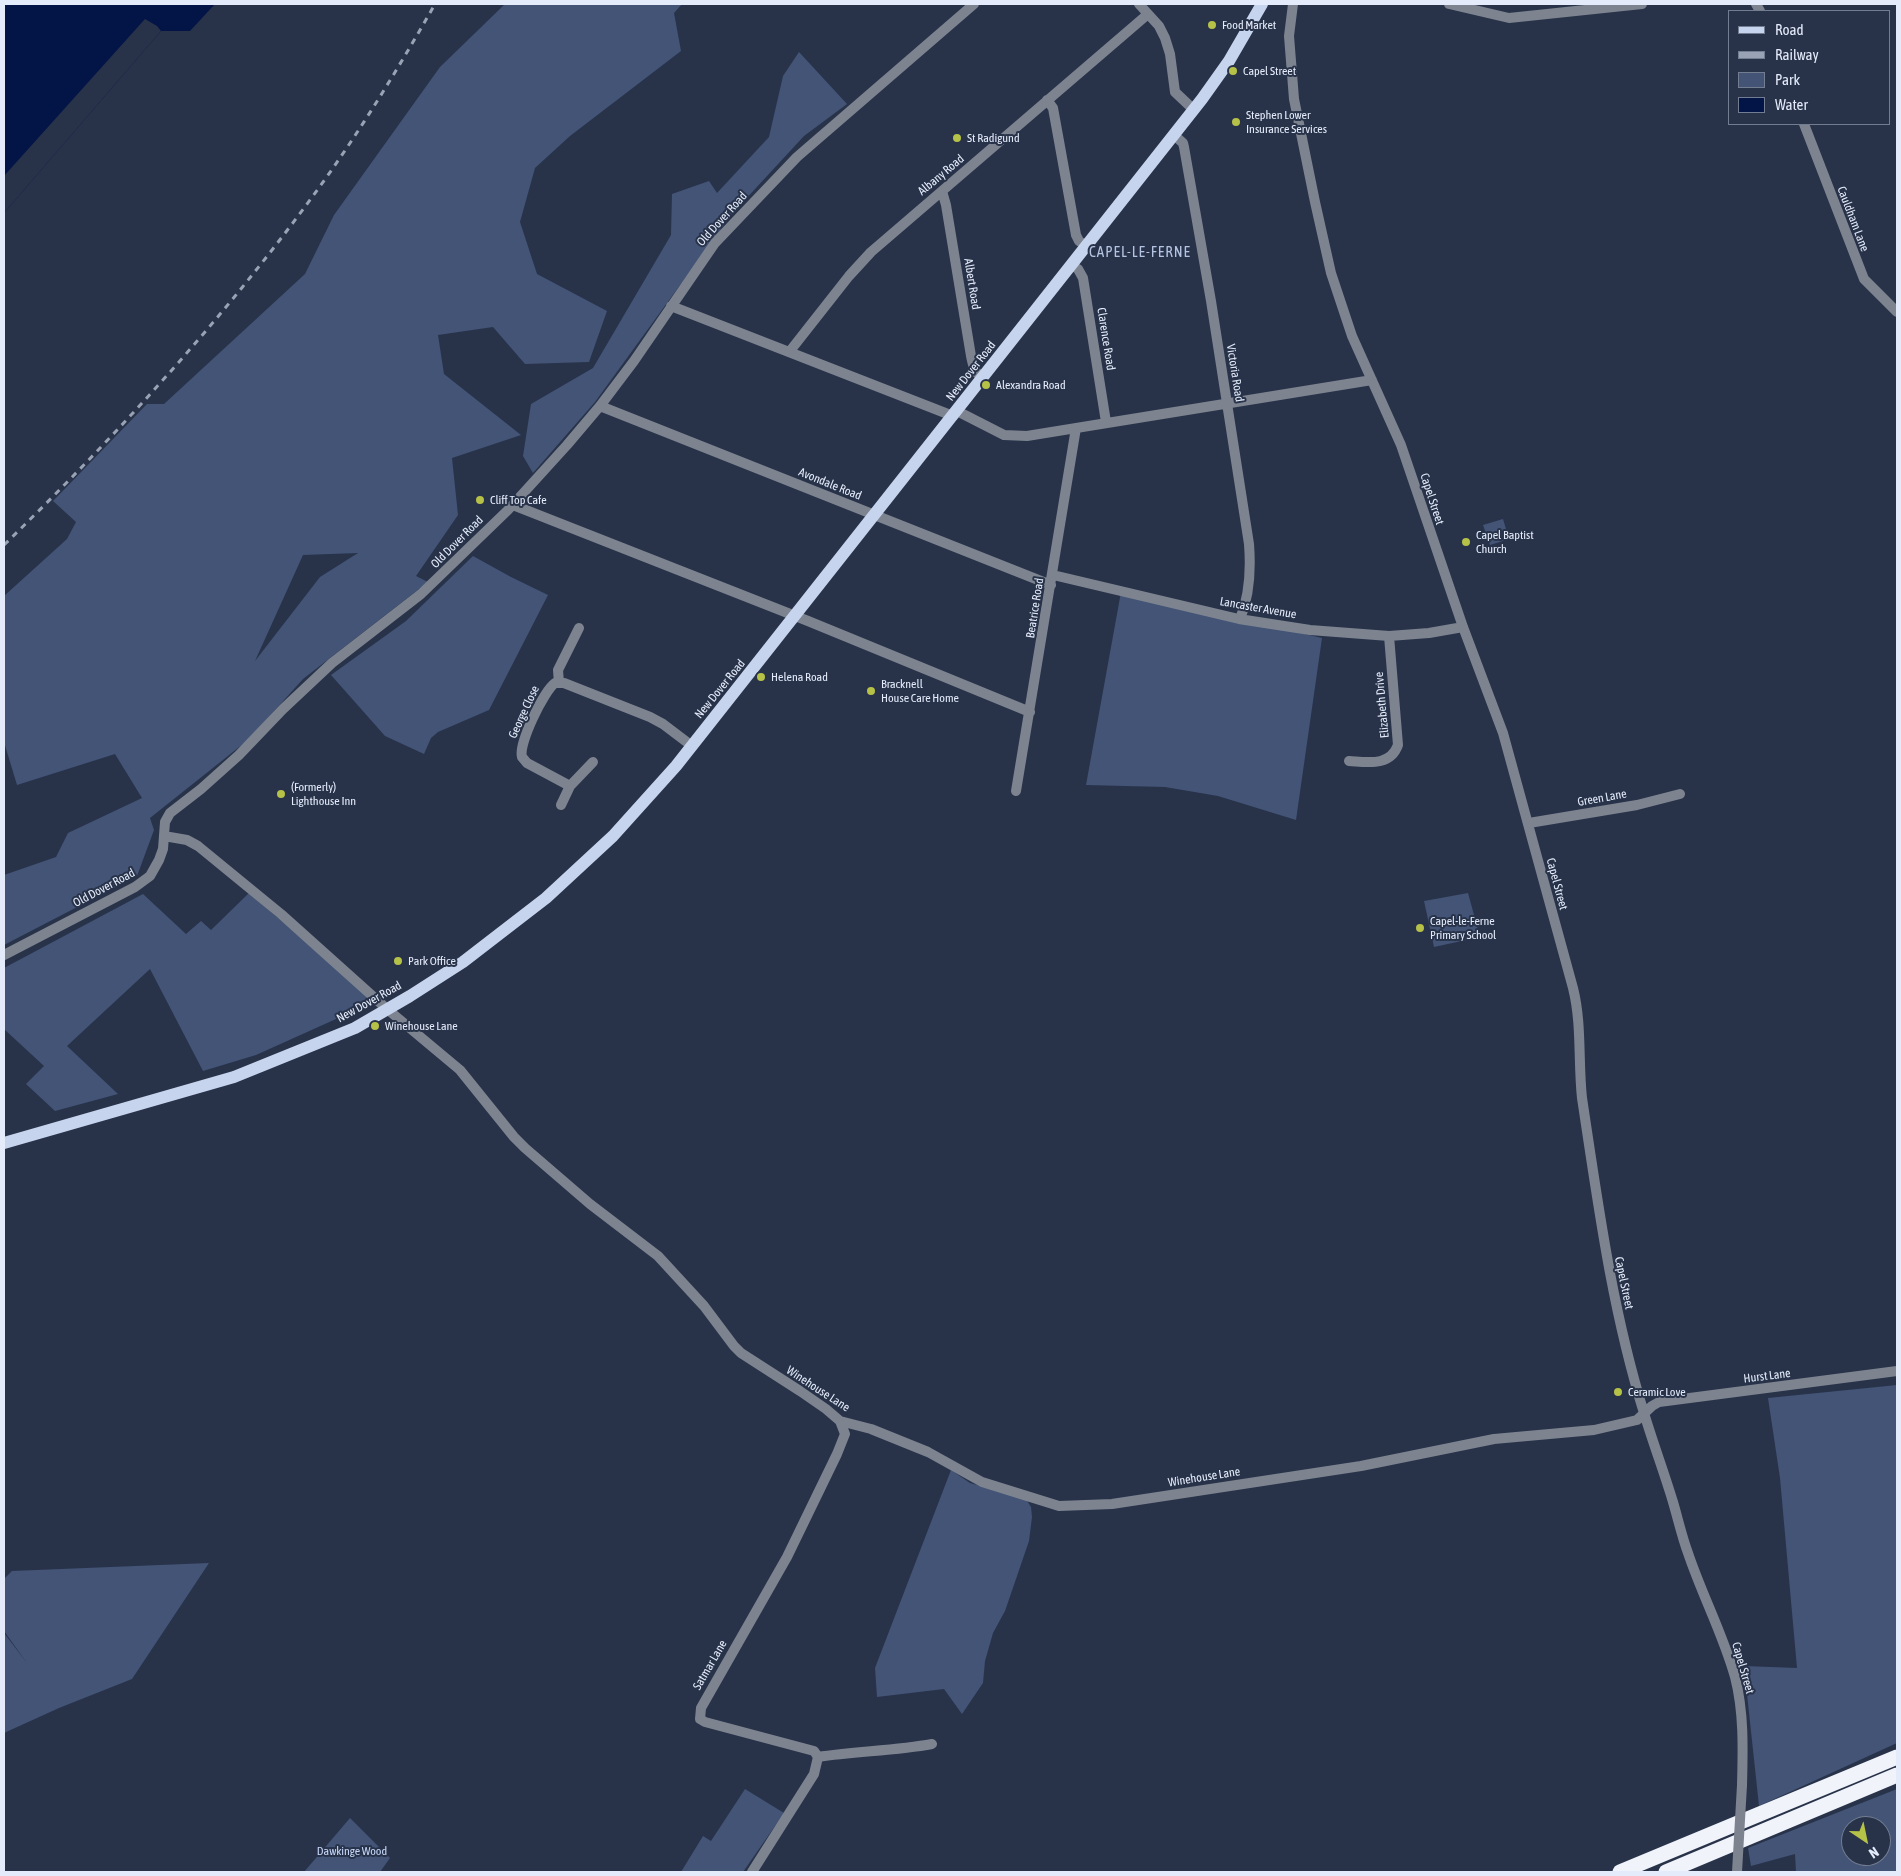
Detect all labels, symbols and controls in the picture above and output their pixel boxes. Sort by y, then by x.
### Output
legend [1728,10,1891,125]
place label: Food Market [1222,18,1276,32]
marker: Food Market [1206,19,1218,31]
text: Road [1775,21,1804,38]
text: Railway [1775,46,1819,63]
place label: Capel Street [1243,64,1296,78]
marker: Capel Street [1227,65,1239,77]
text: Park [1775,71,1800,88]
text: Water [1775,96,1808,113]
place label: Stephen Lower Insurance Services [1246,108,1327,136]
marker: Stephen Lower Insurance Services [1230,116,1242,128]
place label: St Radigund [967,131,1020,145]
marker: St Radigund [951,132,963,144]
street label: Albany Road [915,152,967,198]
street label: Cauldham Lane [1834,184,1872,254]
street label: Old Dover Road [694,189,750,249]
district label: CAPEL-LE-FERNE [1087,243,1193,261]
street label: Albert Road [961,257,983,311]
street label: Clarence Road [1094,307,1118,371]
street label: New Dover Road [943,338,999,404]
street label: Victoria Road [1223,343,1247,403]
place label: Alexandra Road [996,378,1066,392]
marker: Alexandra Road [980,379,992,391]
street label: Avondale Road [796,465,864,503]
street label: Capel Street [1417,471,1447,527]
place label: Cliff Top Cafe [490,493,547,507]
marker: Cliff Top Cafe [474,494,486,506]
street label: Old Dover Road [428,513,486,571]
place label: Capel Baptist Church [1476,528,1534,556]
marker: Capel Baptist Church [1460,536,1472,548]
street label: Beatrice Road [1023,577,1047,639]
street label: Lancaster Avenue [1219,594,1297,622]
street label: New Dover Road [692,657,748,721]
place label: Helena Road [771,670,828,684]
marker: Helena Road [755,671,767,683]
street label: Elizabeth Drive [1372,671,1392,739]
place label: Bracknell House Care Home [881,677,959,705]
street label: George Close [506,683,542,741]
marker: Bracknell House Care Home [865,685,877,697]
place label: (Formerly) Lighthouse Inn [291,780,356,808]
street label: Green Lane [1576,787,1628,809]
marker: (Formerly) Lighthouse Inn [275,788,287,800]
street label: Capel Street [1543,856,1571,912]
street label: Old Dover Road [71,866,137,910]
place label: Capel-le-Ferne Primary School [1430,914,1496,942]
marker: Capel-le-Ferne Primary School [1414,922,1426,934]
place label: Park Office [408,954,456,968]
marker: Park Office [392,955,404,967]
street label: New Dover Road [334,978,404,1026]
place label: Winehouse Lane [385,1019,458,1033]
marker: Winehouse Lane [369,1020,381,1032]
street label: Capel Street [1611,1255,1637,1311]
street label: Winehouse Lane [784,1363,852,1415]
street label: Hurst Lane [1743,1366,1791,1386]
place label: Ceramic Love [1628,1385,1686,1399]
marker: Ceramic Love [1612,1386,1624,1398]
street label: Winehouse Lane [1167,1464,1241,1490]
street label: Satmar Lane [690,1638,730,1692]
street label: Capel Street [1729,1640,1757,1696]
north arrow [1841,1816,1891,1866]
park label: Dawkinge Wood [317,1844,387,1858]
text: N [1866,1844,1882,1862]

